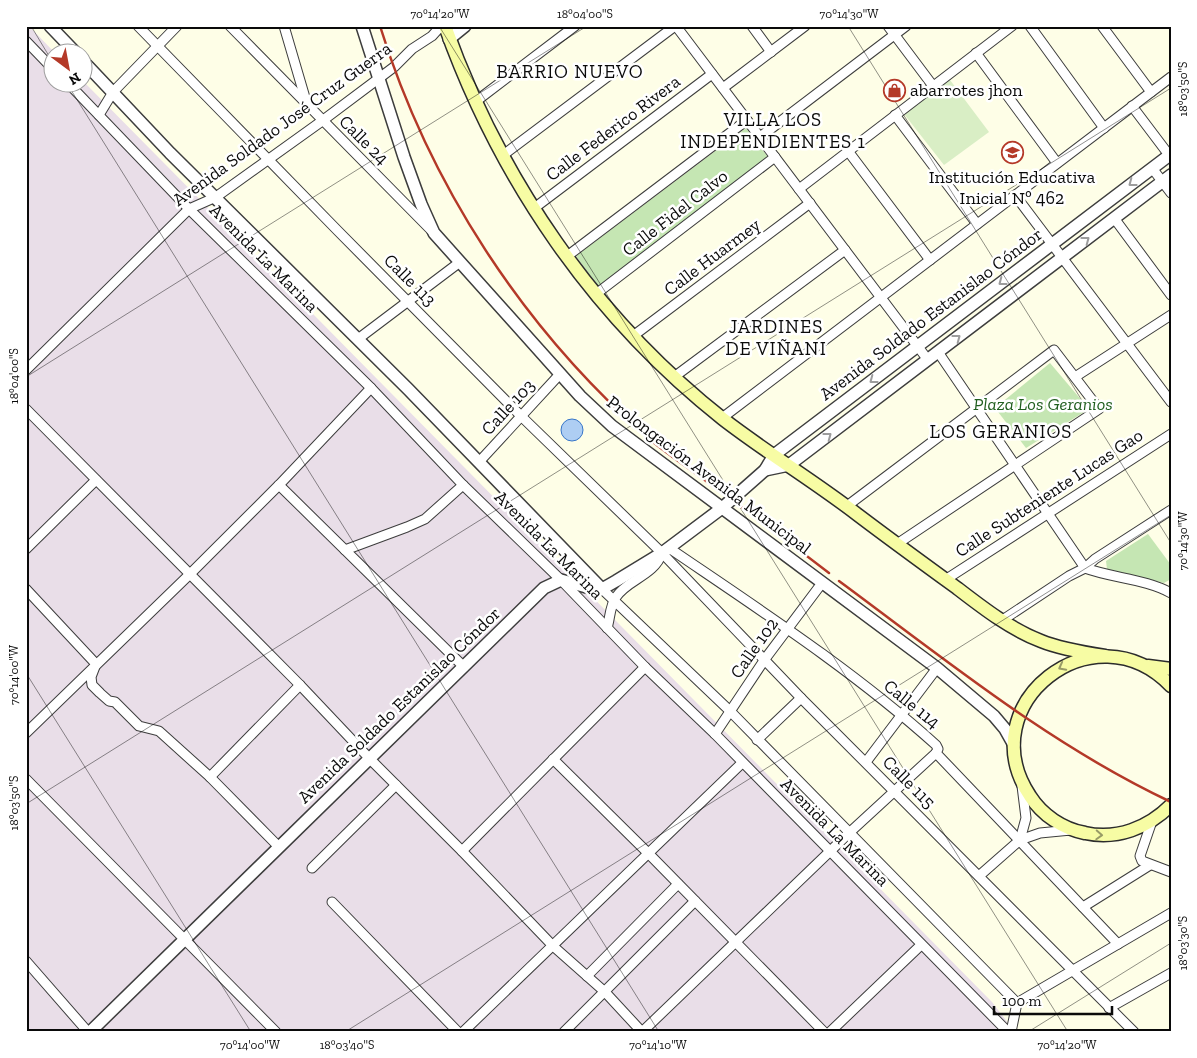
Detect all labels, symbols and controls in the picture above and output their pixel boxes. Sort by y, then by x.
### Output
text: 70°14'20"W [410,7,470,21]
text: 18°04'00"S [557,7,613,21]
text: 70°14'30"W [820,7,879,21]
street label: Avenida Soldado José Cruz Guerra [168,37,396,211]
north arrow [42,42,92,92]
district label: BARRIO NUEVO [496,60,644,83]
text: 18°03'50"S [1176,62,1190,116]
text: N [65,69,84,89]
street label: Calle Federico Rivera [541,70,685,186]
shop icon: abarrotes jhon [882,78,906,102]
place label: abarrotes jhon [910,79,1023,101]
district label: VILLA LOS INDEPENDIENTES 1 [680,108,866,153]
street label: Calle 24 [335,111,394,170]
school or university icon: Institución Educativa Inicial Nº 462 [1000,140,1024,164]
street label: Calle Fidel Calvo [618,165,732,261]
place label: Institución Educativa Inicial Nº 462 [929,166,1095,209]
one-way arrow [1129,178,1138,186]
street label: Avenida La Marina [205,199,323,317]
street label: Calle Huarmey [659,213,765,300]
street label: Avenida Soldado Estanislao Cóndor [815,223,1047,405]
one-way arrow [1080,237,1089,245]
street label: Calle 113 [379,249,441,311]
one-way arrow [999,276,1008,285]
district label: JARDINES DE VIÑANI [725,315,827,360]
one-way arrow [951,335,961,344]
text: 18°04'00"S [7,348,21,404]
street label: Calle 103 [477,374,540,440]
one-way arrow [869,374,879,383]
street label: Prolongación Avenida Municipal [602,391,816,559]
park label: Plaza Los Geranios [973,393,1113,415]
district label: LOS GERANIOS [930,420,1072,443]
street label: Calle Subteniente Lucas Gao [951,424,1147,562]
one-way arrow [822,433,832,442]
street label: Avenida La Marina [490,486,608,604]
text: 70°14'30"W [1176,511,1190,570]
street label: Avenida Soldado Estanislao Cóndor [293,602,505,808]
street label: Calle 102 [725,613,783,683]
text: 70°14'00"W [7,644,21,705]
one-way arrow [1059,661,1068,671]
street label: Calle 114 [879,675,945,734]
street label: Calle 115 [878,751,940,813]
street label: Avenida La Marina [776,773,894,891]
text: 18°03'50"S [7,776,21,830]
one-way arrow [1095,829,1103,840]
text: 18°03'30"S [1176,916,1190,970]
scale bar [994,983,1112,1015]
text: 100 m [1002,992,1041,1010]
text: 70°14'00"W [220,1038,281,1052]
text: 18°03'40"S [320,1038,374,1052]
text: 70°14'10"W [629,1038,688,1052]
text: 70°14'20"W [1037,1038,1097,1052]

